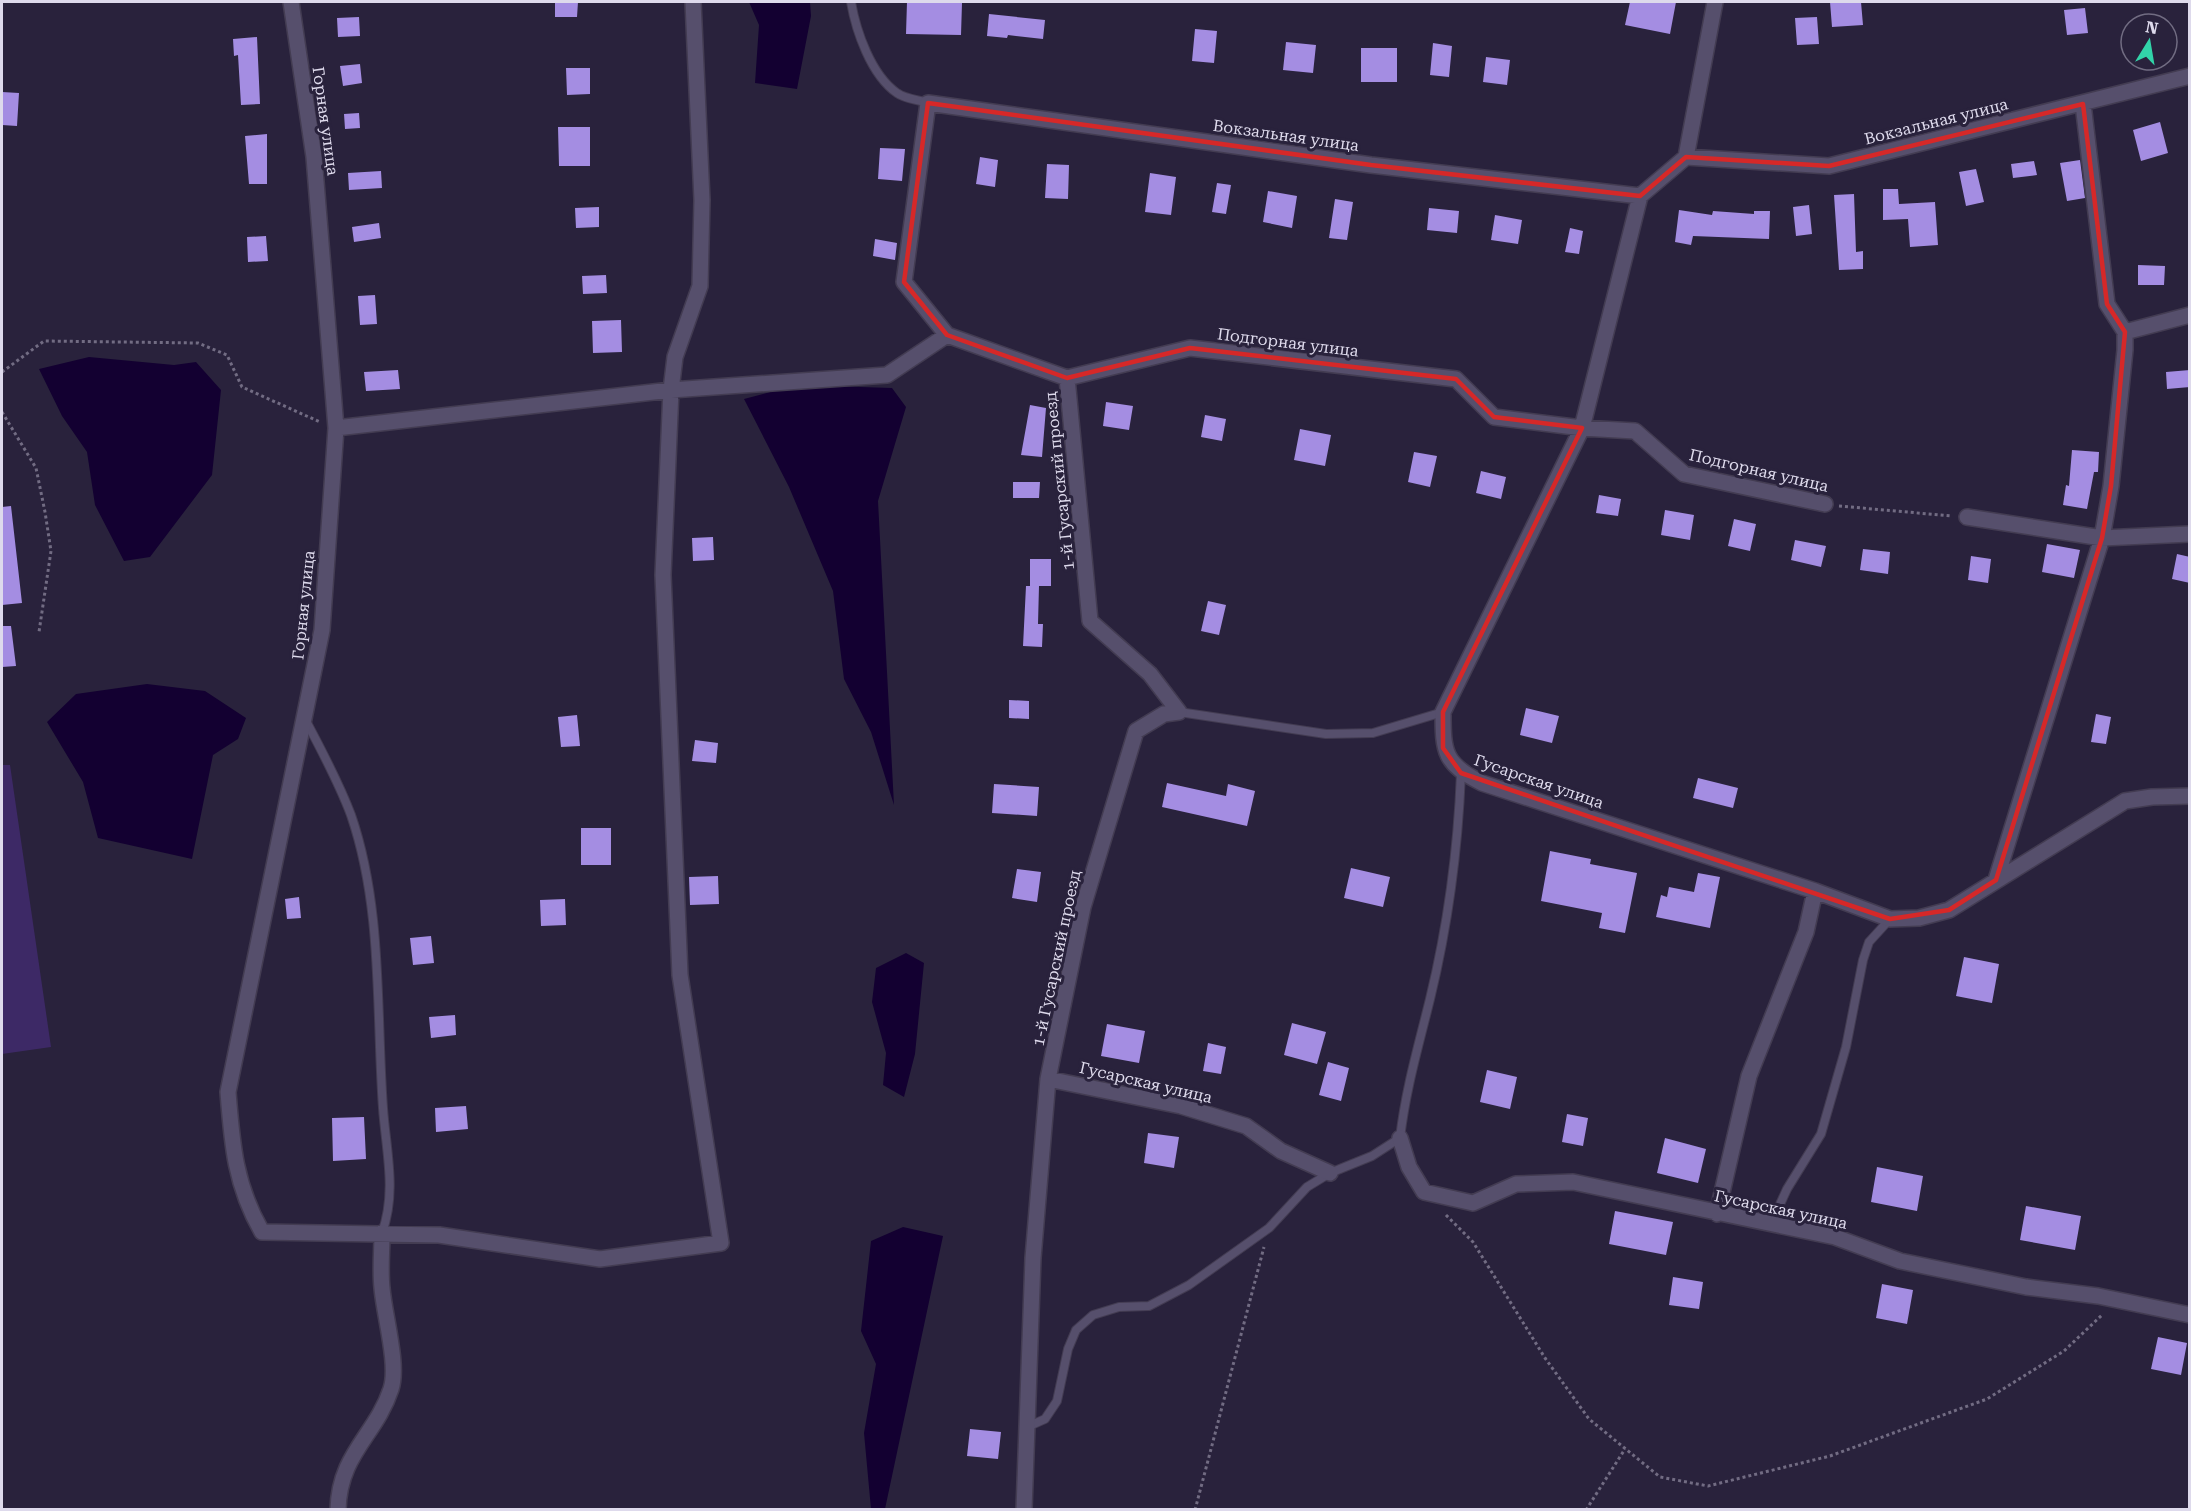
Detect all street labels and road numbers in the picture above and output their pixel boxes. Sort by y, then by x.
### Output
street label: Горная улица [308,65,343,177]
street label: Вокзальная улица [1862,94,2010,149]
street label: Вокзальная улица [1212,116,1361,155]
street label: Подгорная улица [1216,324,1360,361]
street label: 1-й Гусарский проезд [1041,391,1078,571]
street label: Подгорная улица [1687,445,1831,496]
street label: Горная улица [288,549,319,661]
street label: Гусарская улица [1472,750,1606,813]
street label: 1-й Гусарский проезд [1029,868,1084,1048]
street label: Гусарская улица [1078,1058,1214,1107]
street label: Гусарская улица [1713,1186,1850,1233]

